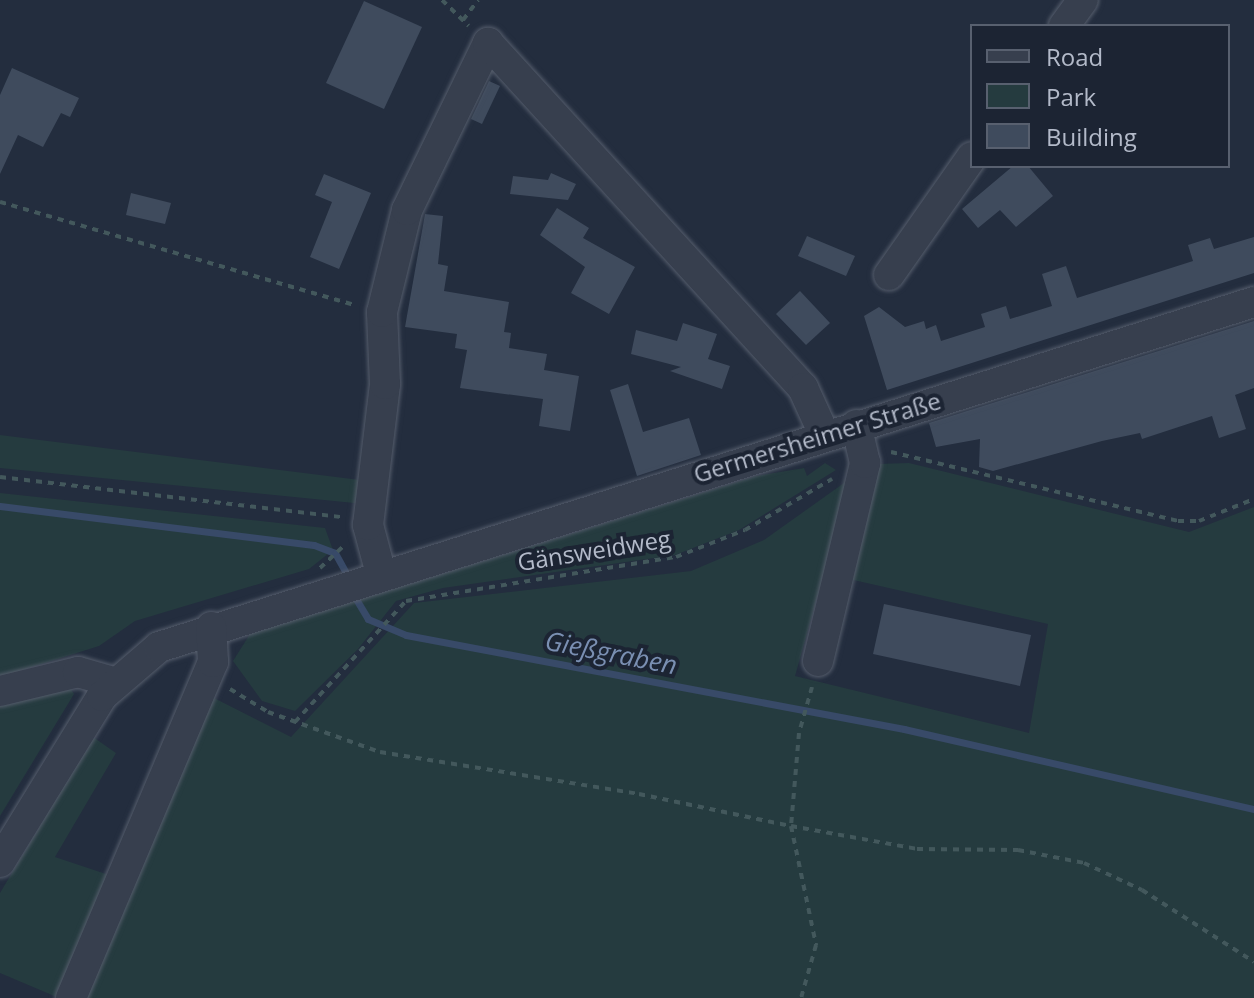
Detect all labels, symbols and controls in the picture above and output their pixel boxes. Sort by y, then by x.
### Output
legend [970,24,1230,168]
text: Road [1046,40,1103,73]
text: Park [1046,80,1096,113]
text: Building [1046,120,1137,153]
street label: Germersheimer Straße [690,386,944,488]
street label: Gänsweidweg [515,524,673,576]
water label: Gießgraben [542,625,680,681]

